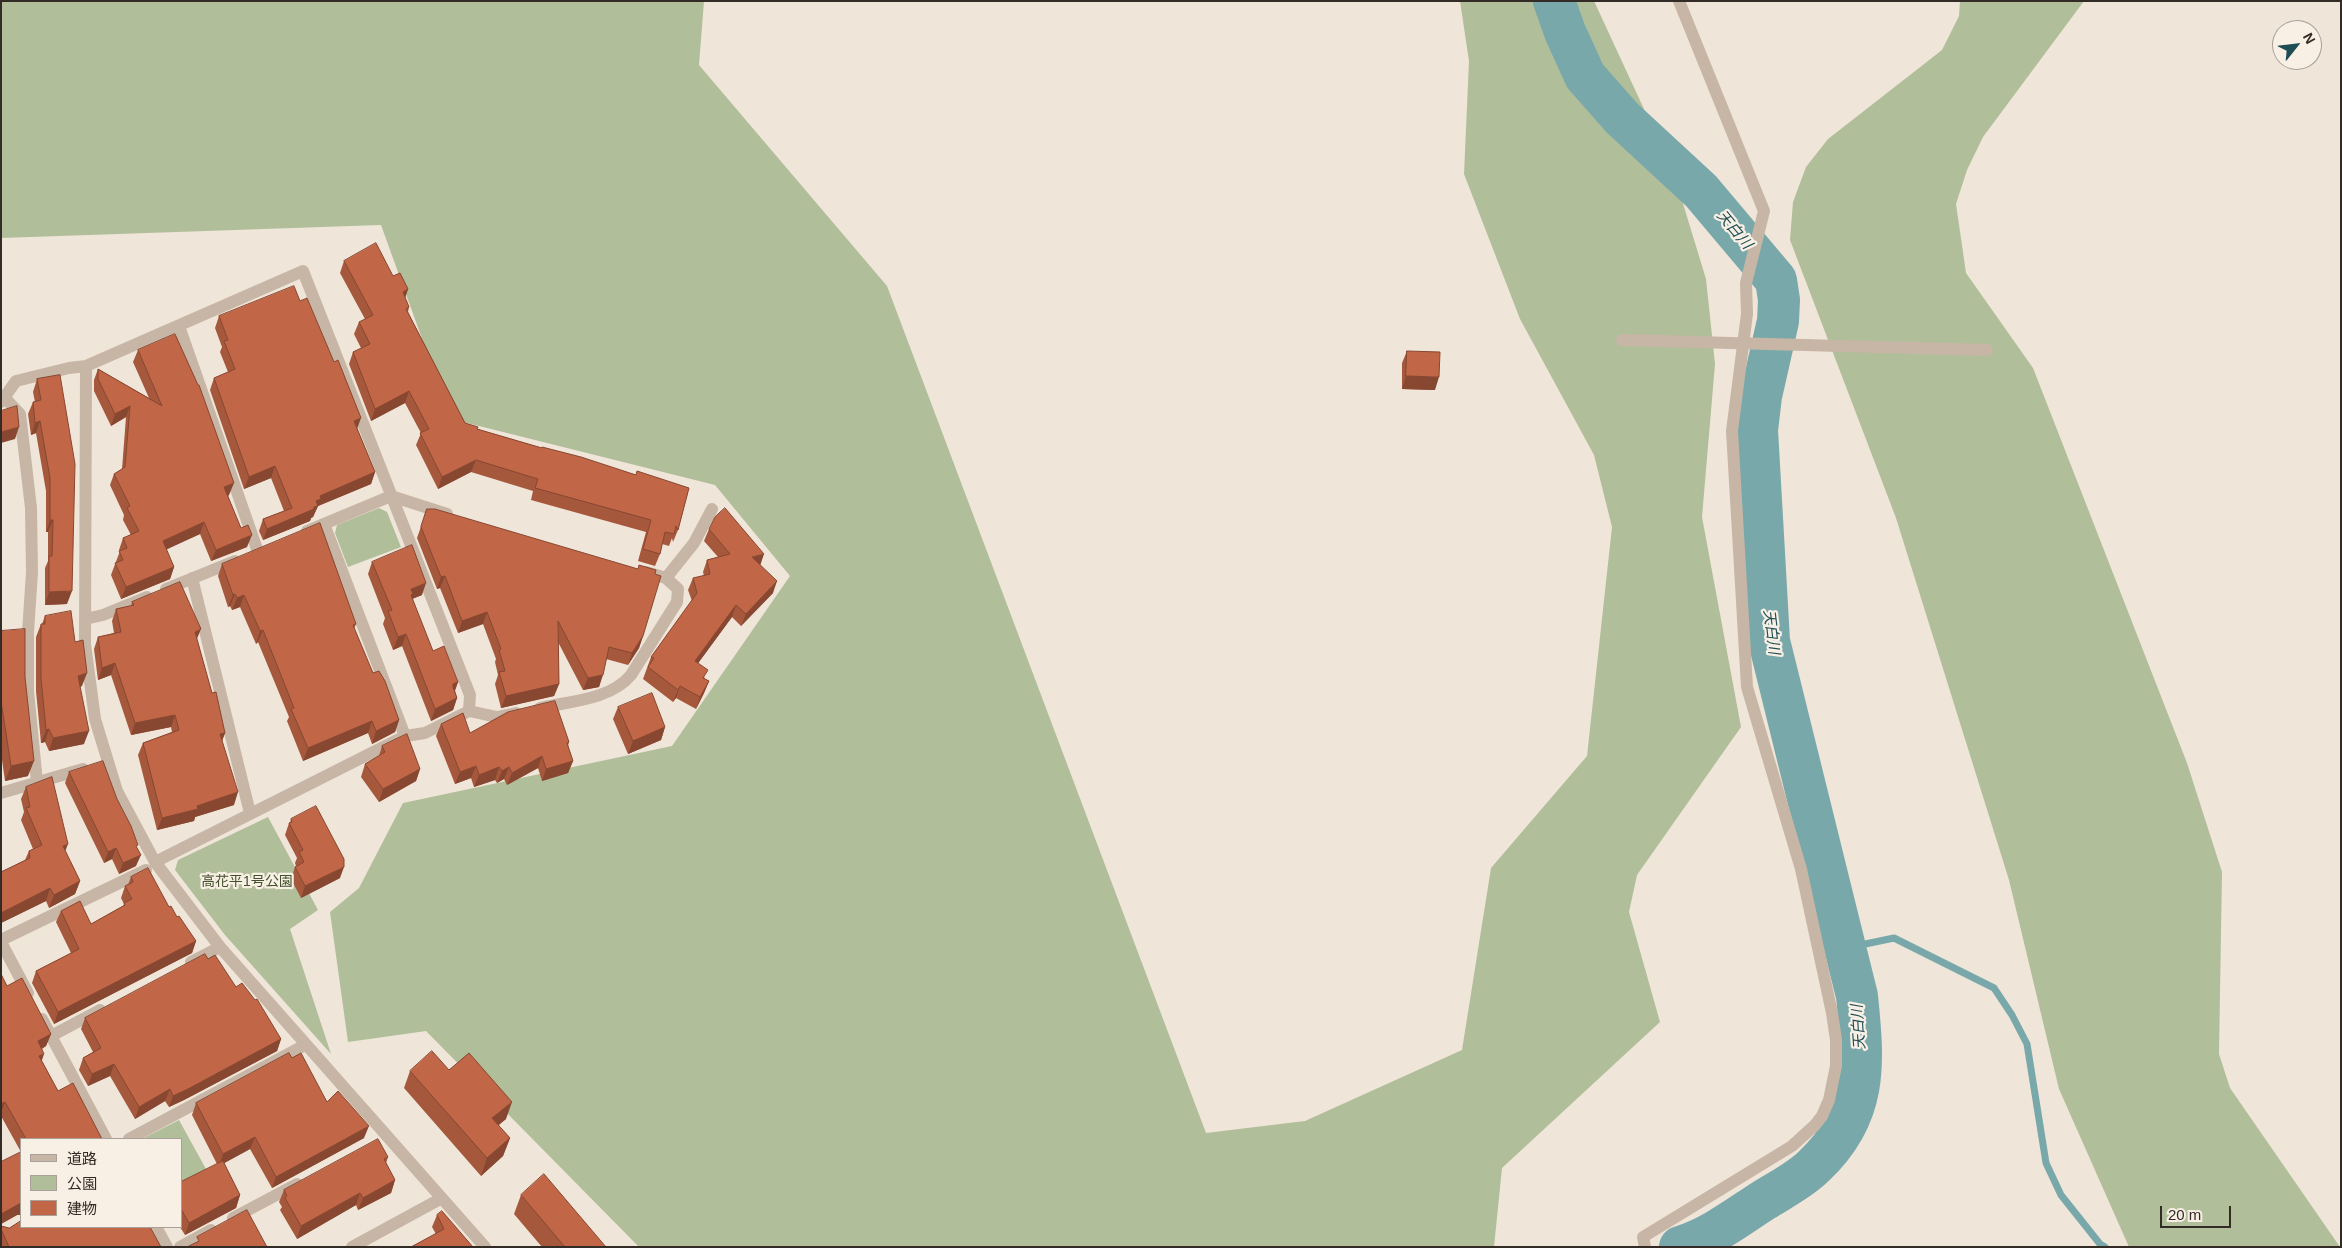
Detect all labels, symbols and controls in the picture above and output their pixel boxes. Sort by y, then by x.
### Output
north arrow [2272,20,2322,70]
text: N [2300,30,2319,47]
water label: 天白川 [1713,207,1755,253]
water label: 天白川 [1759,609,1783,655]
park label: 高花平1号公園 [201,874,293,890]
water label: 天白川 [1848,1004,1870,1050]
legend [20,1138,182,1228]
text: 道路 [67,1150,97,1167]
text: 公園 [67,1175,97,1192]
scale bar [2162,1196,2233,1228]
text: 建物 [67,1200,97,1217]
text: 20 m [2168,1206,2201,1223]

